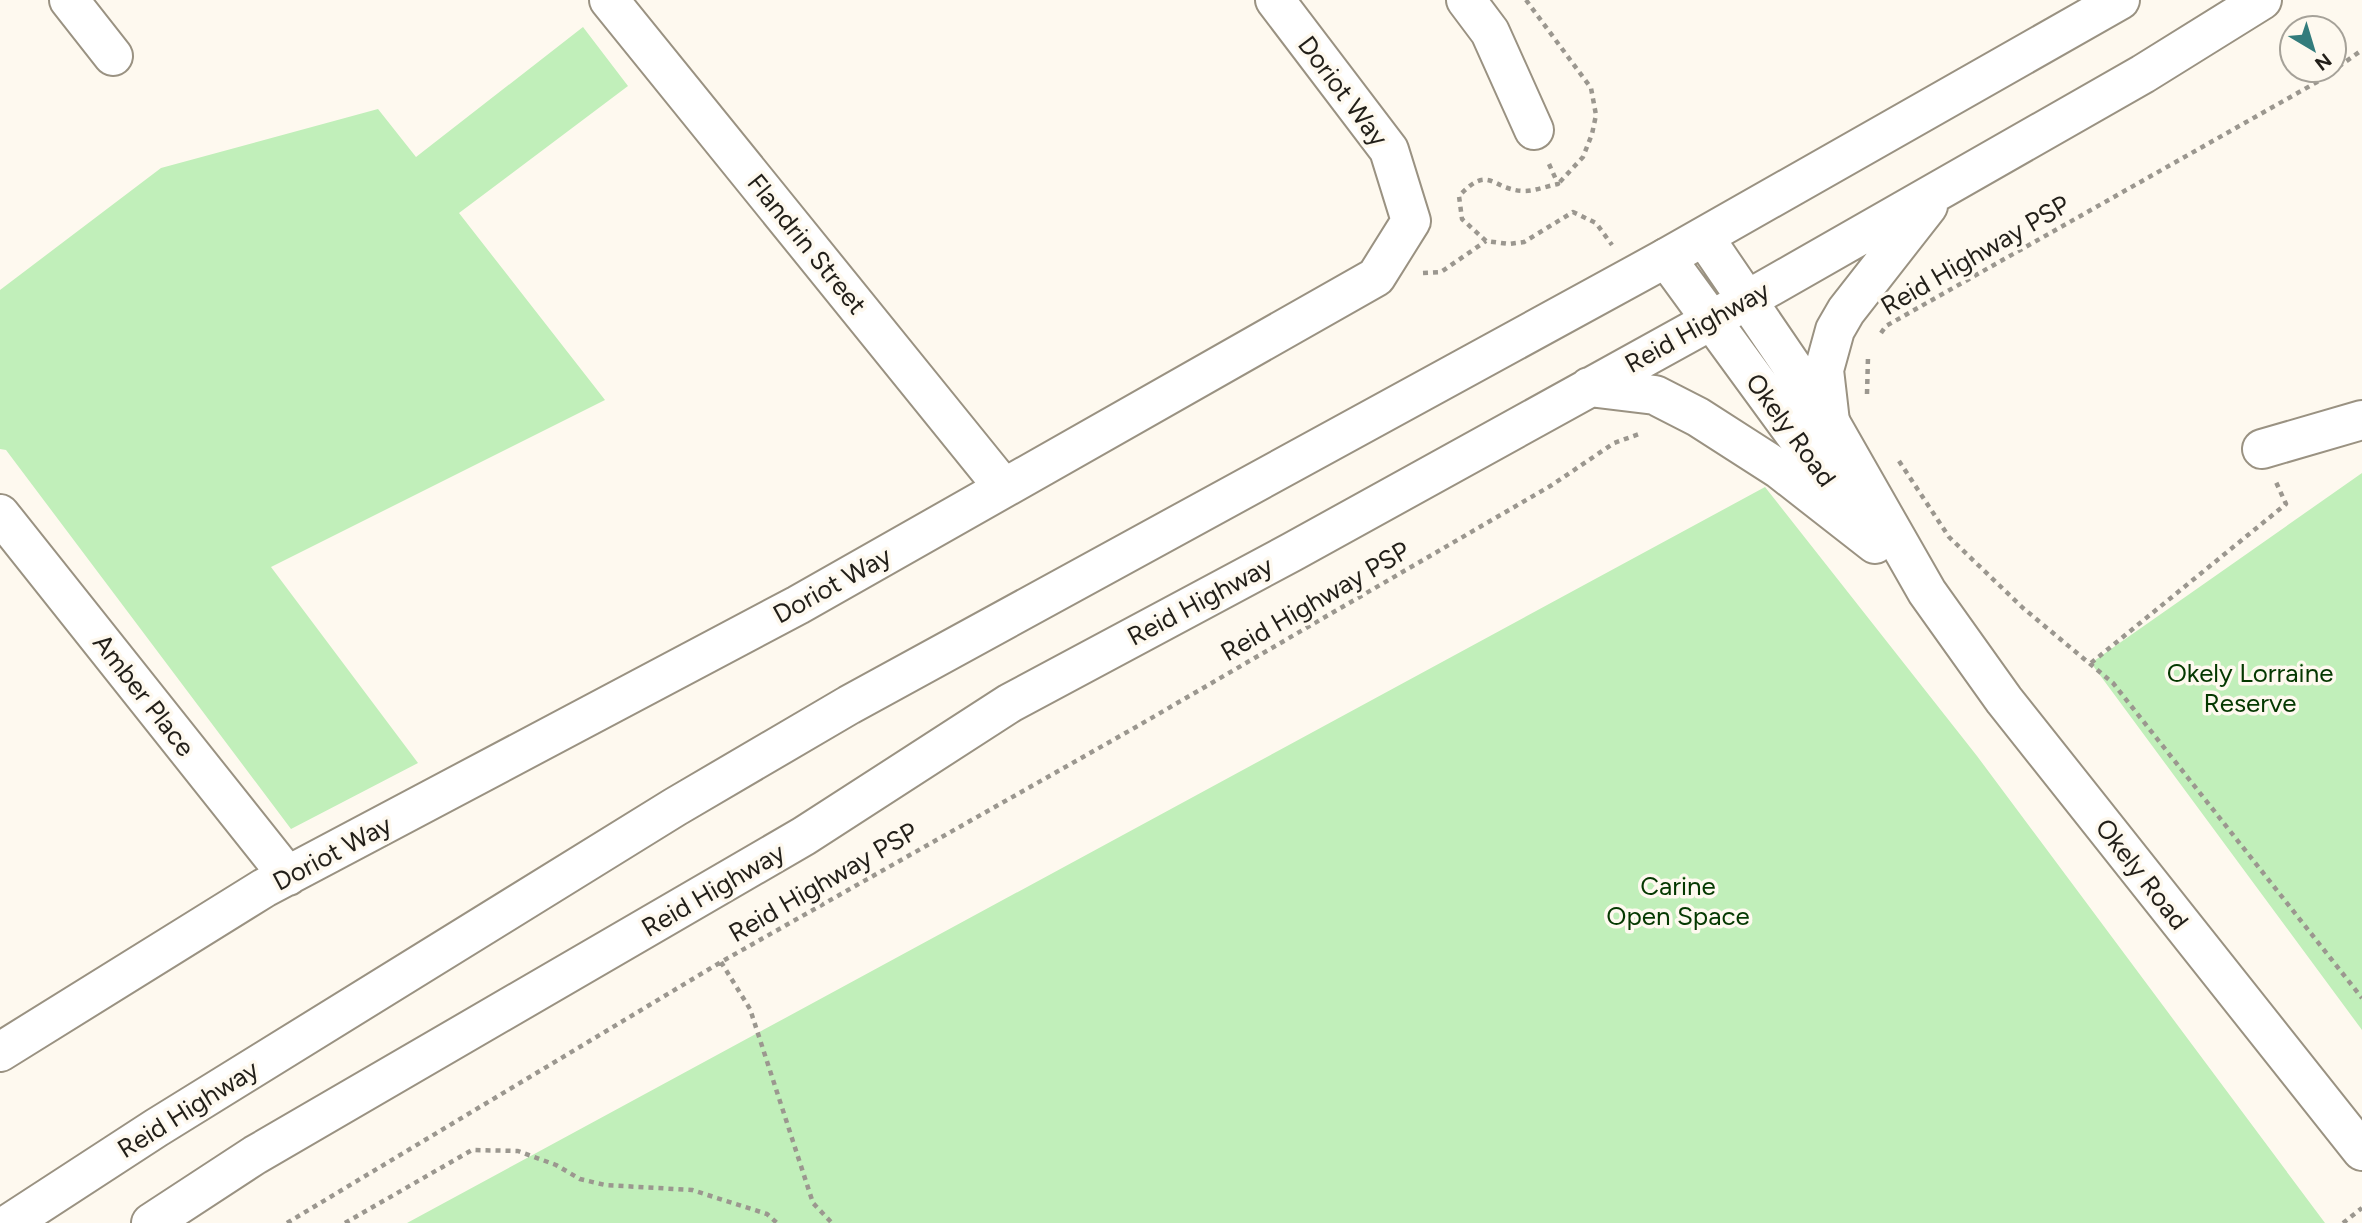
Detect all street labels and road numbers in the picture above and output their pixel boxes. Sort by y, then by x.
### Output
street label: Doriot Way [1291,30,1395,153]
street label: Flandrin Street [741,167,873,321]
street label: Reid Highway PSP [1875,188,2075,322]
street label: Reid Highway [1619,274,1775,380]
street label: Okely Road [1739,367,1843,493]
street label: Reid Highway PSP [1215,534,1415,668]
street label: Doriot Way [767,539,897,630]
street label: Reid Highway [1122,549,1278,653]
street label: Amber Place [86,627,202,763]
street label: Doriot Way [267,808,397,898]
street label: Okely Road [2089,812,2195,936]
street label: Reid Highway PSP [723,815,923,949]
street label: Reid Highway [636,836,791,944]
street label: Reid Highway [112,1053,265,1165]

